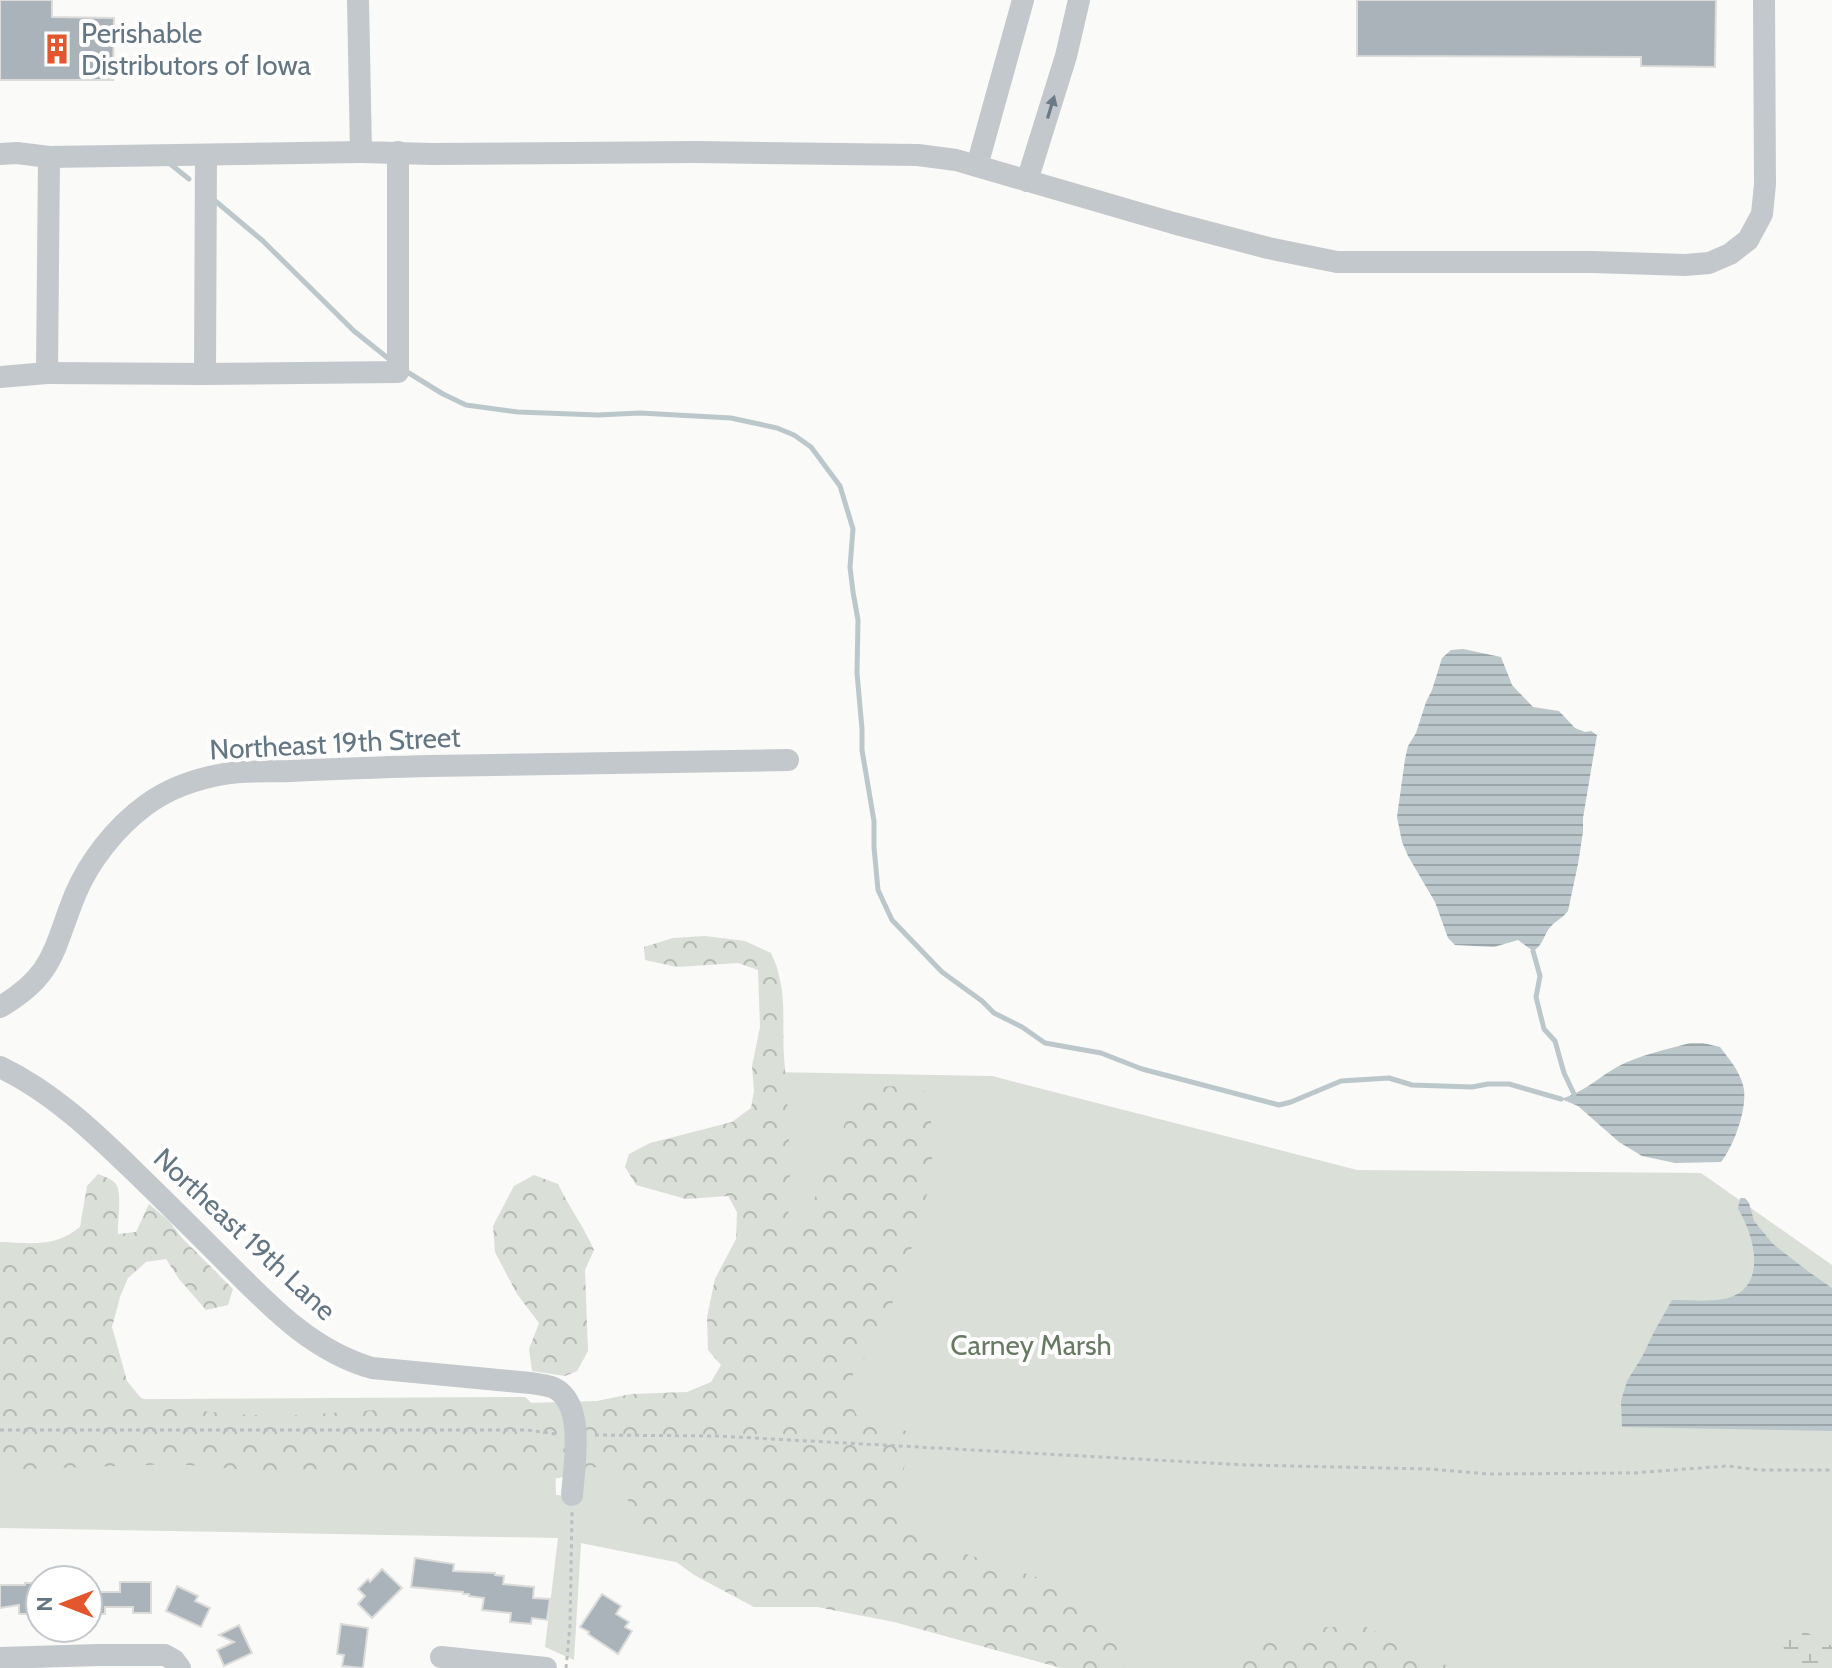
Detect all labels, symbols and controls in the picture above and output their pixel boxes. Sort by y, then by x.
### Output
place label: Perishable Distributors of Iowa [81,16,312,82]
building icon: Perishable Distributors of Iowa [40,32,74,66]
one-way arrow [1045,94,1058,118]
street label: Northeast 19th Street [209,719,461,767]
street label: Northeast 19th Lane [147,1141,343,1327]
park label: Carney Marsh [950,1328,1112,1362]
north arrow [24,1564,104,1644]
text: N [31,1596,58,1612]

